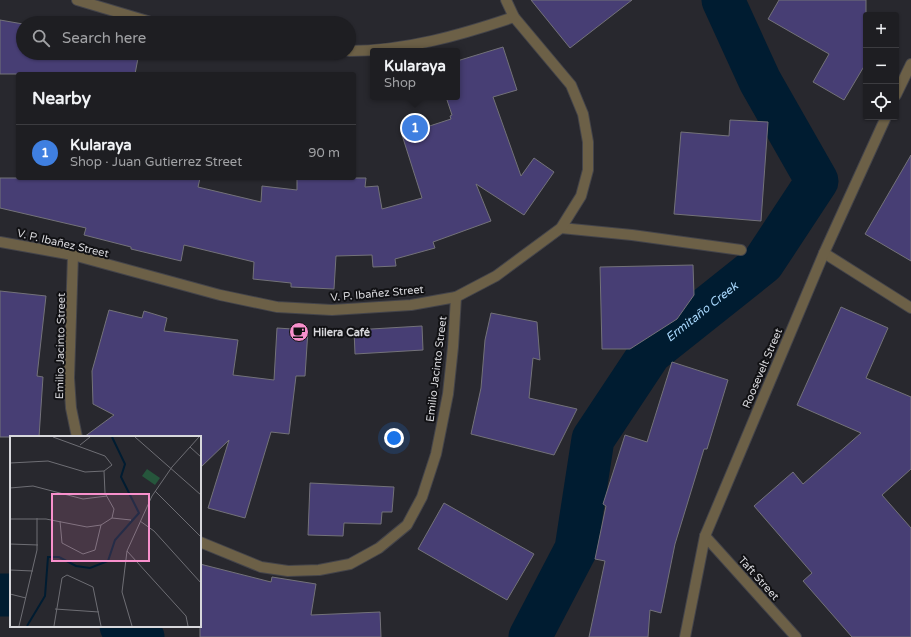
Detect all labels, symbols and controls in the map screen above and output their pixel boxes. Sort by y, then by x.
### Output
map controls [863,12,899,120]
button: + [863,12,899,48]
search box [16,16,356,60]
icon: search [30,27,52,49]
text: Search here [62,29,146,47]
popup [370,48,460,100]
button: − [863,48,899,84]
text: Kularaya [384,57,446,75]
text: Shop [384,75,416,91]
button: locate [863,84,899,120]
text: Nearby [32,88,91,109]
pin: 1 [402,113,428,143]
text: Kularaya [70,136,132,154]
text: 1 [41,145,49,161]
text: 90 m [308,145,340,161]
text: Shop · Juan Gutierrez Street [70,154,242,170]
street label: V. P. Ibañez Street [16,227,110,260]
water label: Ermitaño Creek [663,278,742,345]
street label: V. P. Ibañez Street [330,283,424,304]
street label: Emilio Jacinto Street [53,293,68,399]
street label: Emilio Jacinto Street [424,315,449,423]
cafe icon: Hilera Café [288,321,310,343]
place label: Hilera Café [313,326,371,339]
street label: Roosevelt Street [740,326,785,410]
your location [384,428,404,448]
inset map [10,436,201,627]
street label: Taft Street [736,554,782,603]

